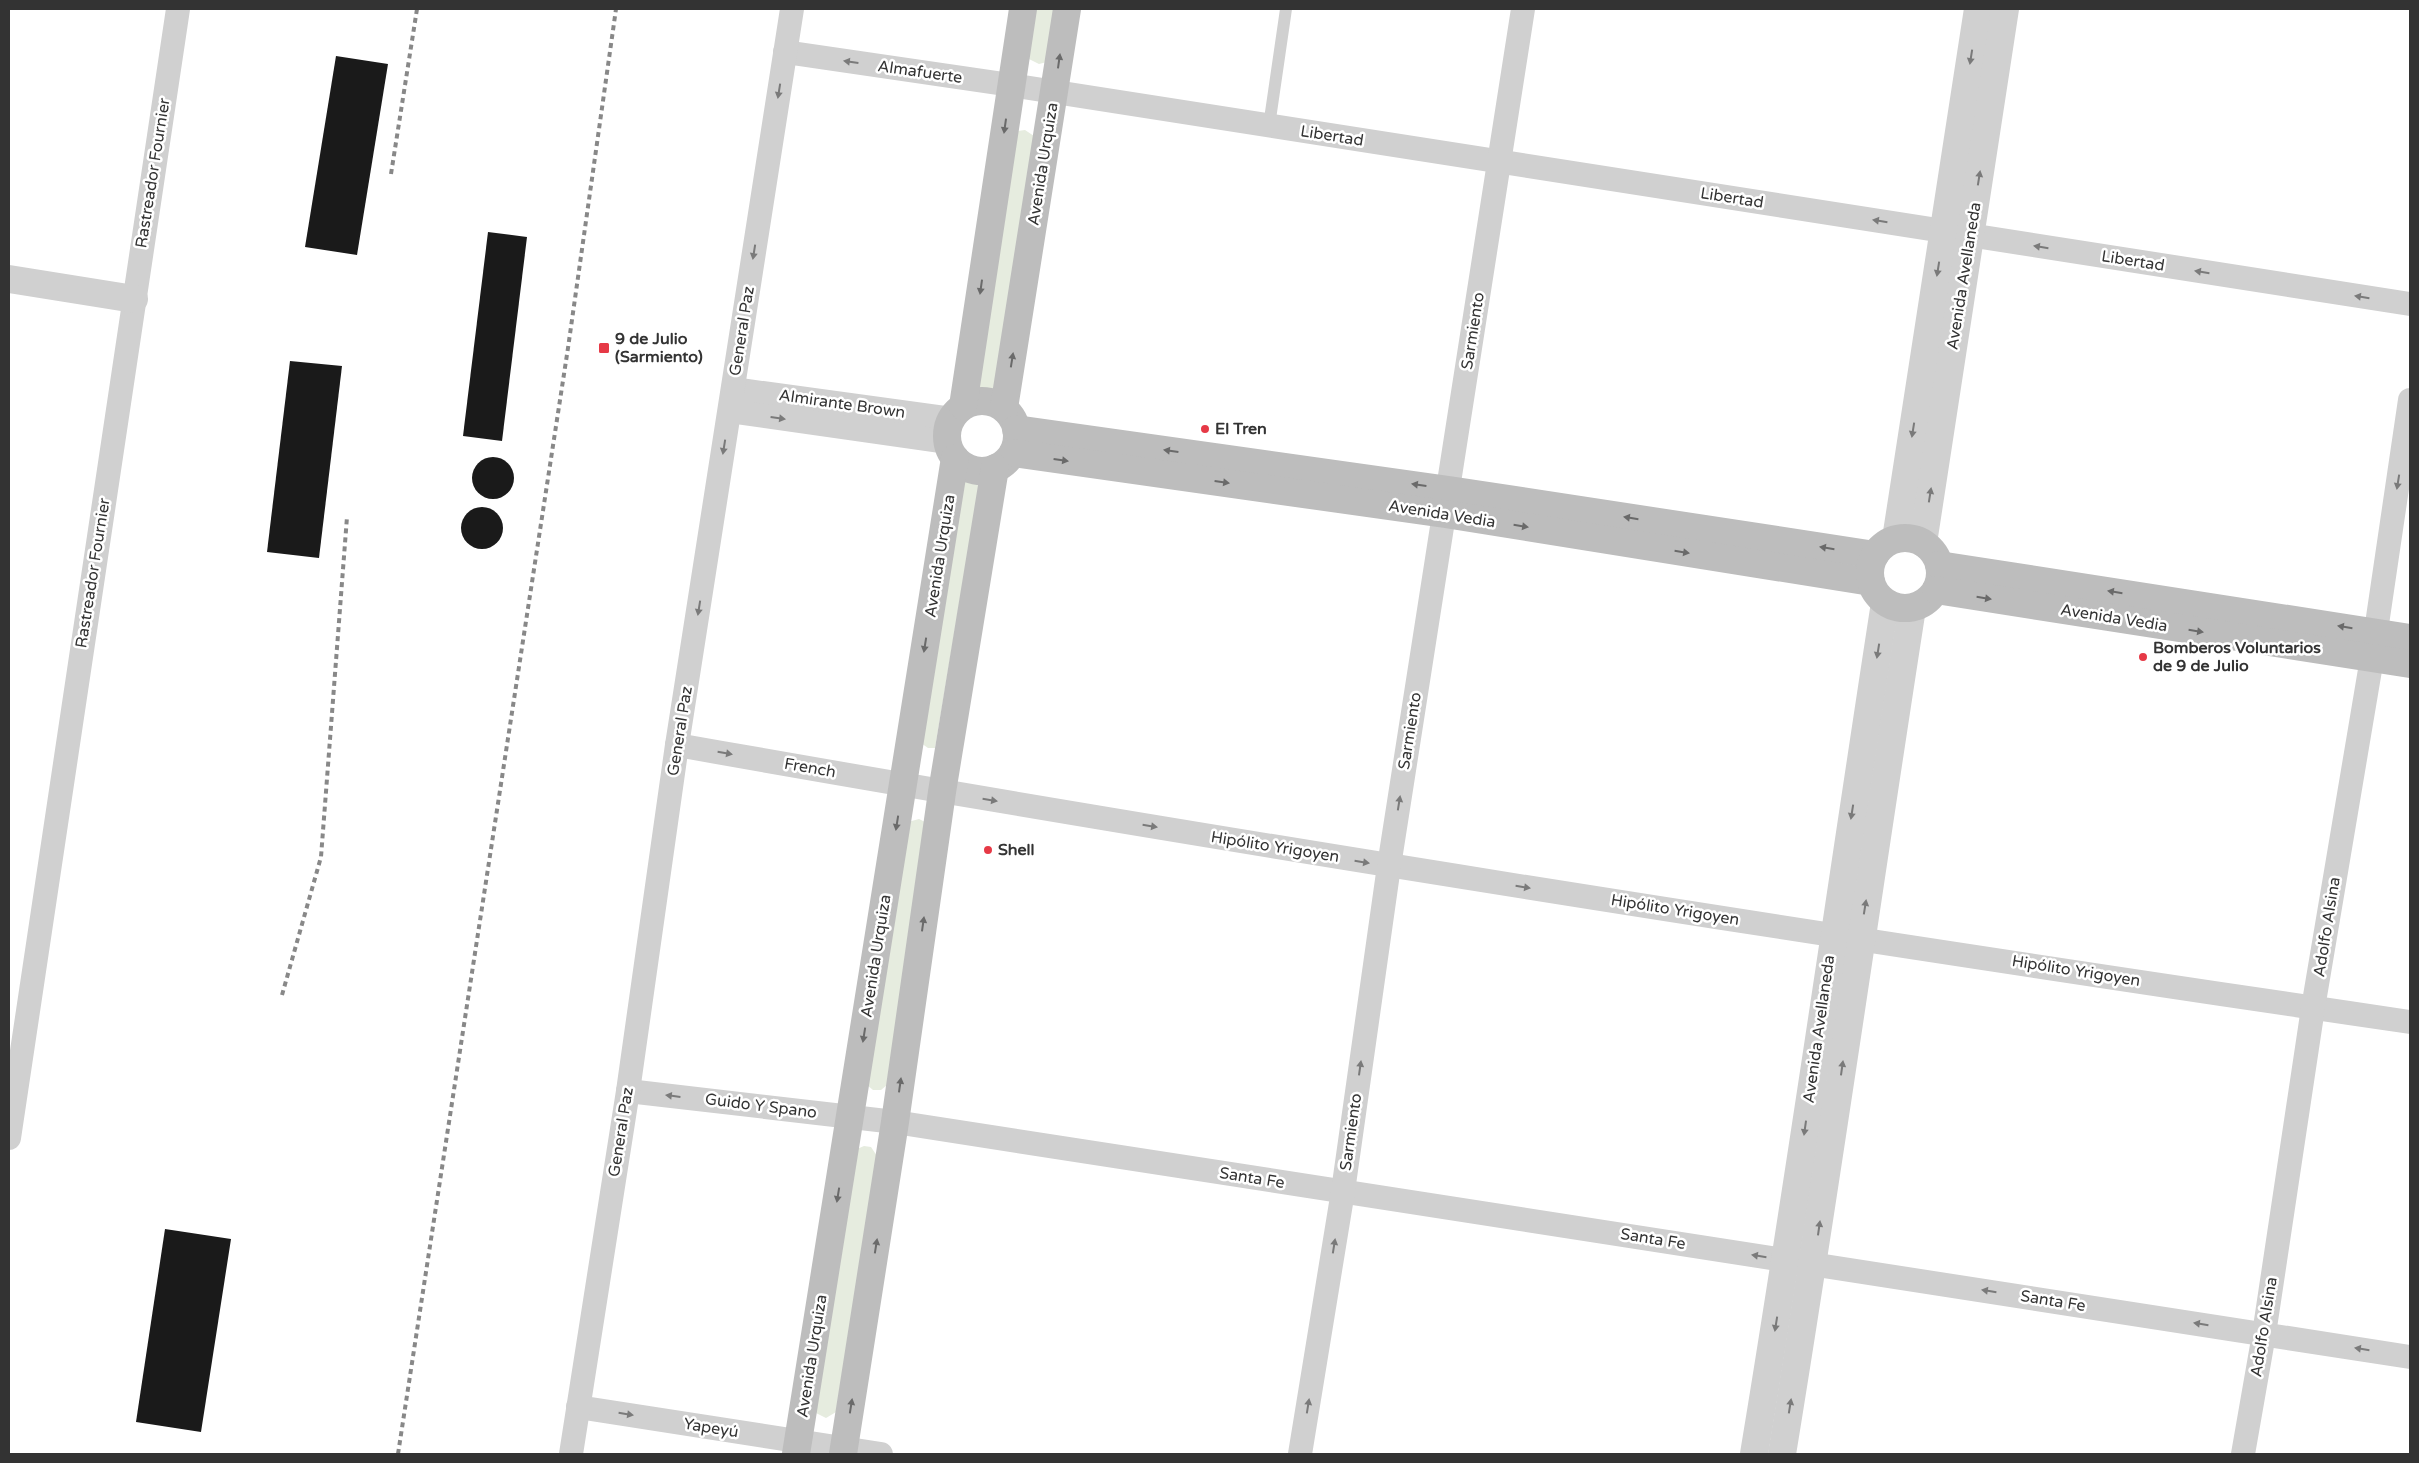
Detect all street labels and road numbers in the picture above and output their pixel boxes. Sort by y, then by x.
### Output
street label: Almafuerte [876,56,964,88]
street label: Rastreador Fournier [131,96,175,250]
street label: Avenida Urquiza [1023,101,1063,227]
street label: Libertad [1299,121,1365,151]
street label: Libertad [1699,183,1765,213]
street label: Avenida Avellaneda [1942,201,1986,351]
street label: Libertad [2100,246,2166,276]
street label: General Paz [725,285,759,377]
street label: Sarmiento [1457,291,1489,371]
street label: Almirante Brown [778,385,906,423]
street label: Avenida Urquiza [920,493,960,619]
street label: Rastreador Fournier [71,496,115,650]
street label: Avenida Vedia [1387,496,1497,532]
street label: Avenida Vedia [2059,600,2169,636]
street label: General Paz [663,685,697,777]
street label: Sarmiento [1394,691,1426,771]
street label: French [783,754,837,782]
street label: Hipólito Yrigoyen [1209,827,1341,867]
street label: Adolfo Alsina [2309,875,2345,979]
street label: Hipólito Yrigoyen [1609,890,1741,930]
street label: Avenida Urquiza [856,893,896,1019]
street label: Hipólito Yrigoyen [2010,951,2142,991]
street label: Avenida Avellaneda [1799,954,1839,1104]
street label: General Paz [604,1086,638,1178]
street label: Guido Y Spano [704,1089,818,1123]
street label: Sarmiento [1336,1092,1366,1172]
street label: Santa Fe [1218,1163,1286,1193]
street label: Santa Fe [1619,1224,1687,1254]
street label: Adolfo Alsina [2246,1275,2282,1379]
street label: Santa Fe [2019,1286,2087,1316]
street label: Avenida Urquiza [792,1293,832,1419]
street label: Yapeyú [682,1414,740,1442]

